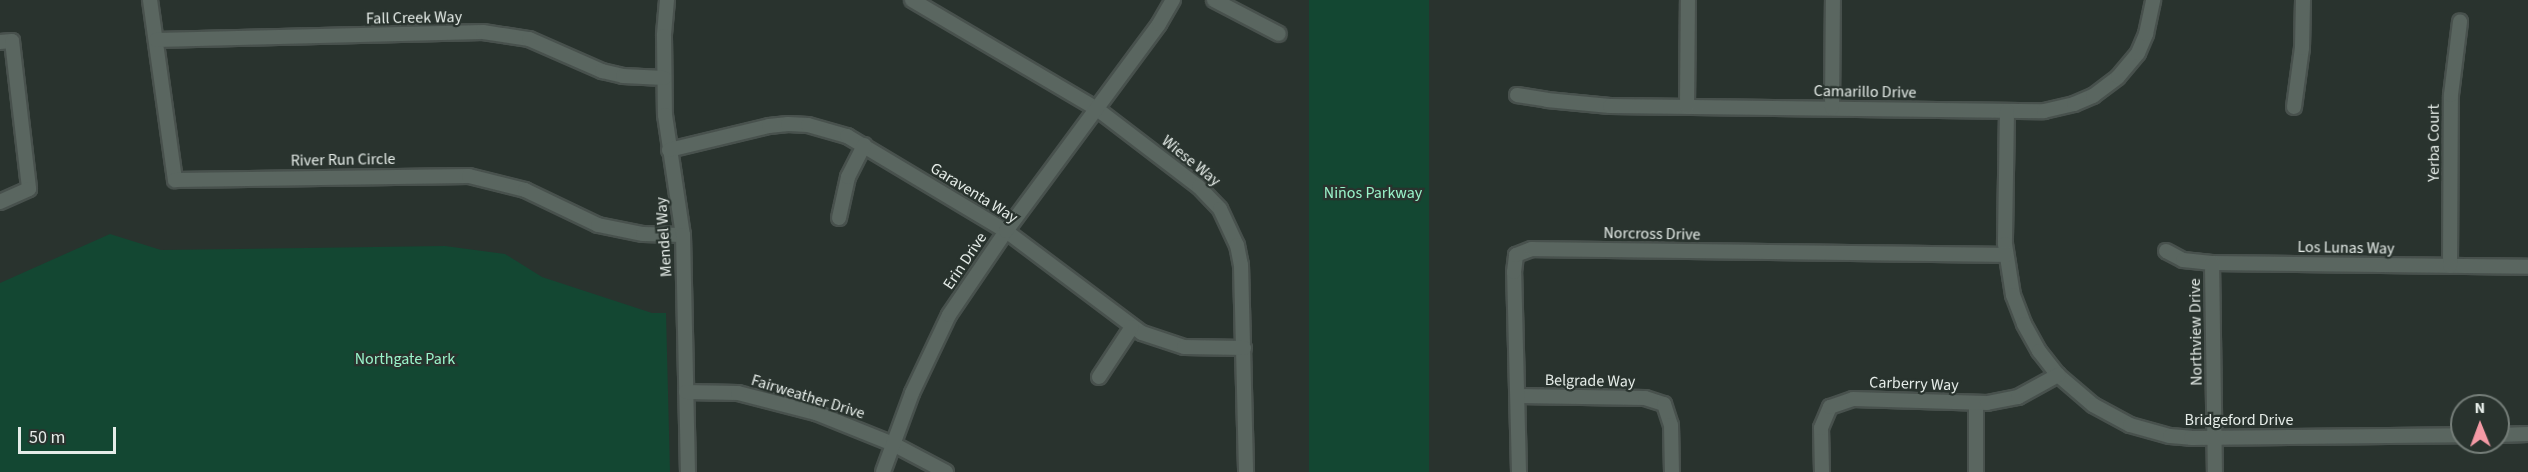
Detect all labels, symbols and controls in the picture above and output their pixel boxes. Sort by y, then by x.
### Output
street label: Fall Creek Way [366,8,462,28]
street label: Camarillo Drive [1813,82,1917,102]
street label: Yerba Court [2424,104,2444,182]
street label: Wiese Way [1158,131,1224,191]
street label: River Run Circle [291,149,395,171]
street label: Garaventa Way [927,159,1021,227]
park label: Niños Parkway [1324,183,1422,203]
street label: Mendel Way [652,196,676,278]
street label: Norcross Drive [1603,224,1701,244]
street label: Erin Drive [939,229,991,293]
street label: Los Lunas Way [2297,238,2395,258]
street label: Northview Drive [2185,278,2207,386]
park label: Northgate Park [355,349,455,369]
street label: Fairweather Drive [749,371,867,423]
street label: Belgrade Way [1545,371,1635,391]
street label: Carberry Way [1869,373,1959,395]
north arrow [2450,394,2510,454]
text: N [2474,397,2485,419]
street label: Bridgeford Drive [2185,410,2293,430]
scale bar [21,415,118,453]
text: 50 m [29,425,65,450]

